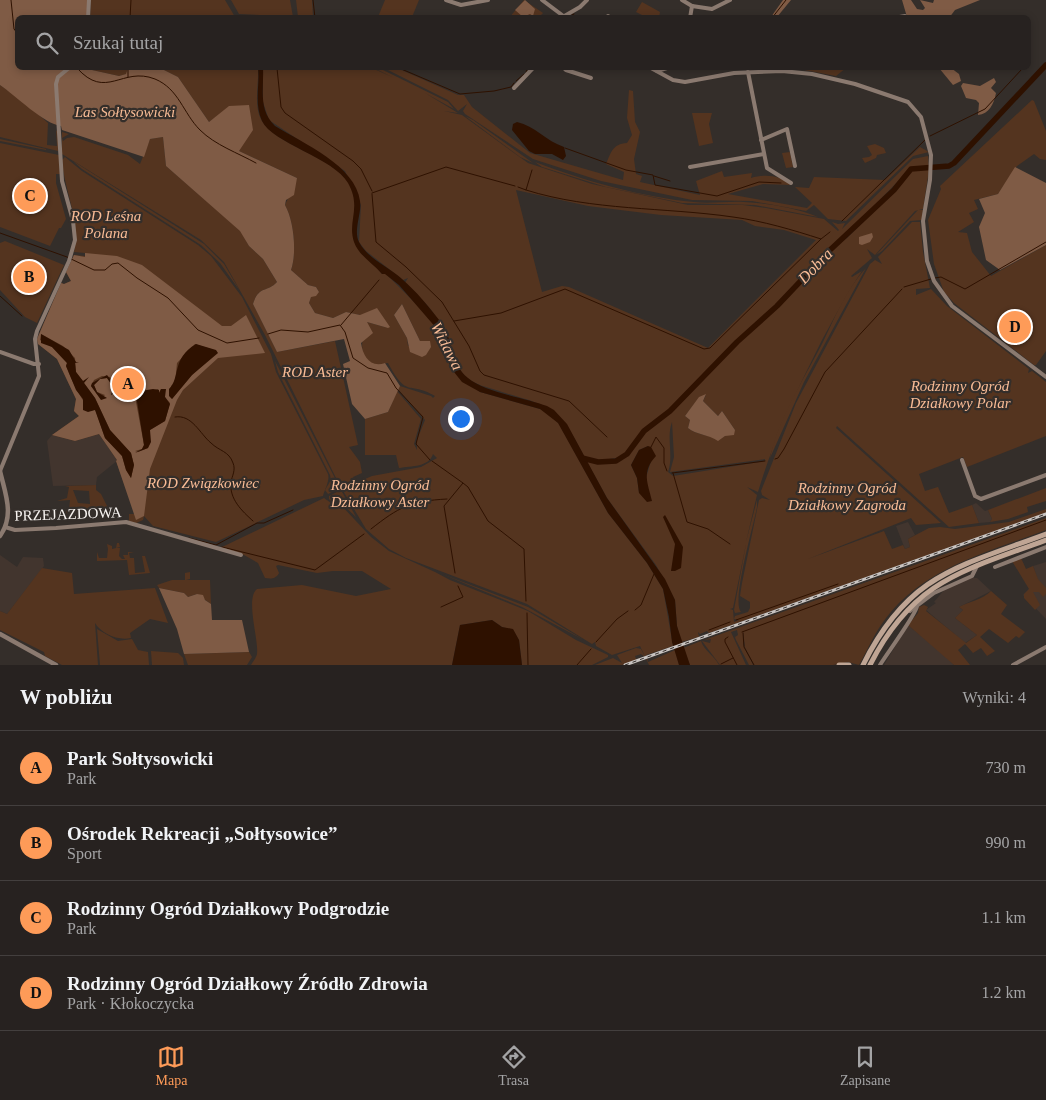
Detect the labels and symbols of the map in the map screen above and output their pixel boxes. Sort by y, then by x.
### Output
park label: Las Sołtysowicki [74,104,175,120]
pin: C [14,177,46,215]
park label: ROD Leśna Polana [70,208,141,241]
water label: Dobra [794,245,836,288]
pin: B [13,258,45,296]
pin: D [999,308,1031,346]
water label: Widawa [428,319,466,373]
park label: ROD Aster [281,364,348,380]
pin: A [112,365,144,403]
park label: Rodzinny Ogród Działkowy Polar [908,378,1011,411]
your location [448,406,474,432]
park label: ROD Związkowiec [146,475,259,491]
park label: Rodzinny Ogród Działkowy Aster [330,477,430,510]
park label: Rodzinny Ogród Działkowy Zagroda [787,480,906,513]
street label: PRZEJAZDOWA [14,504,122,524]

